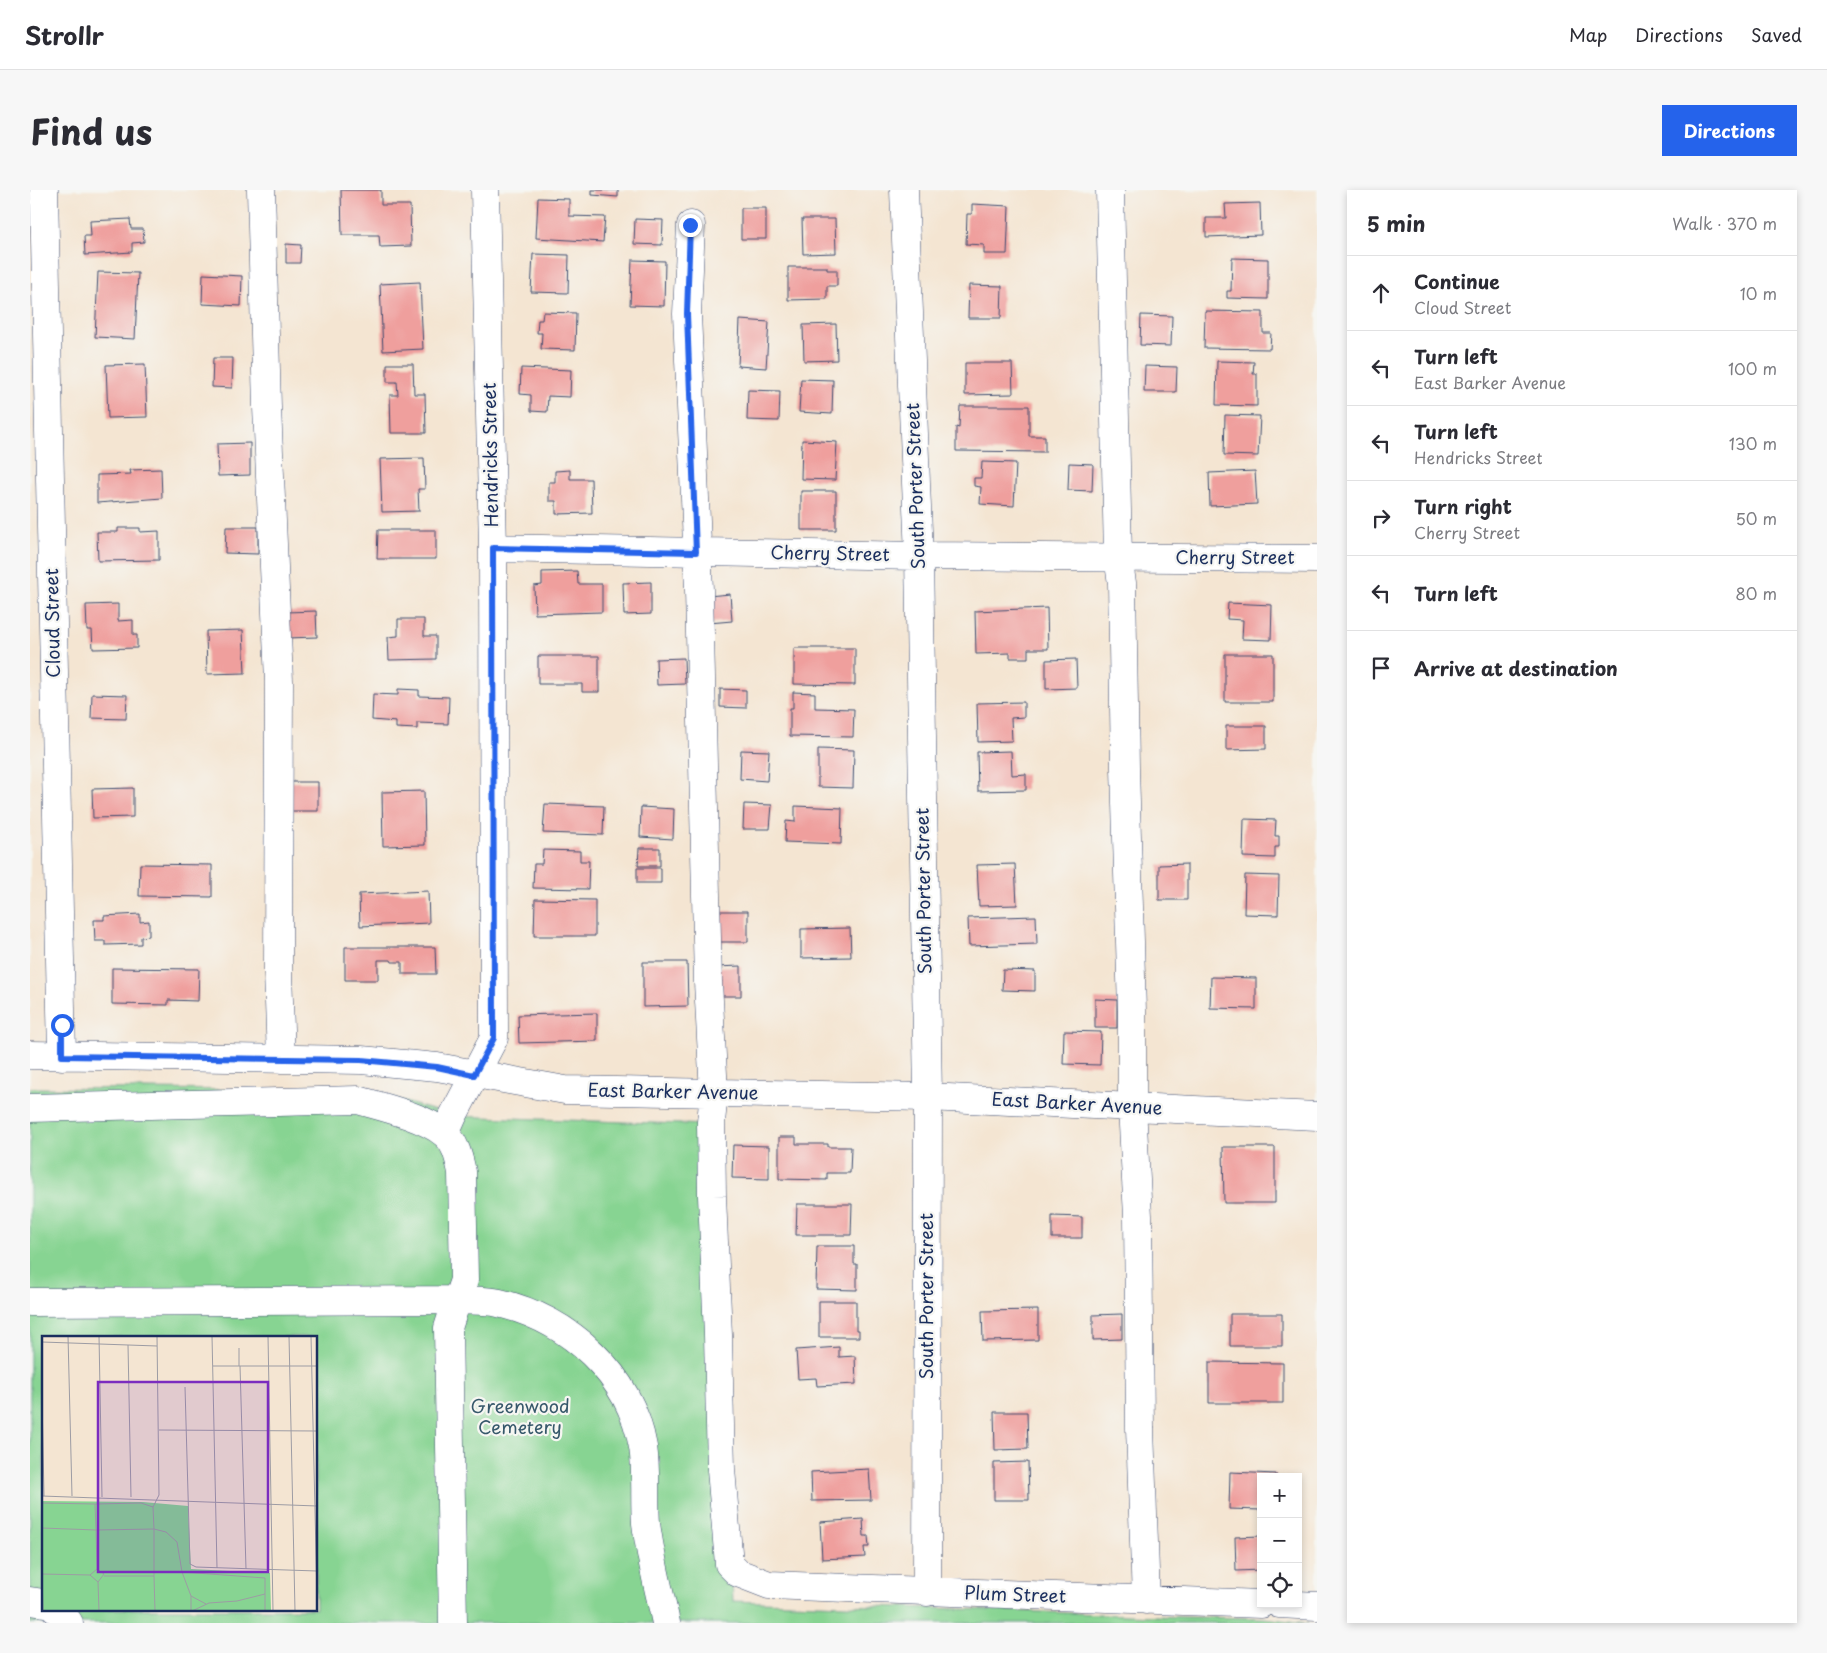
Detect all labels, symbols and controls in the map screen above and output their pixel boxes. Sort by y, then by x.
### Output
text: Strollr [25,17,104,53]
text: Map [1569,21,1607,48]
text: Directions [1635,21,1723,48]
text: Saved [1751,21,1802,48]
text: Find us [30,104,152,157]
button: Directions [1662,105,1797,156]
text: 5 min [1367,207,1425,239]
text: Walk · 370 m [1672,211,1777,235]
route end [679,214,702,237]
text: Continue [1414,267,1500,295]
icon: ahead [1367,279,1395,307]
text: 10 m [1740,281,1777,305]
text: Cloud Street [1414,295,1511,319]
text: Turn left [1414,342,1498,370]
icon: left [1367,354,1395,382]
text: 100 m [1728,356,1777,380]
text: East Barker Avenue [1414,370,1566,394]
street label: Hendricks Street [475,382,504,528]
street label: South Porter Street [898,402,931,570]
text: Turn left [1414,417,1498,445]
icon: left [1367,429,1395,457]
text: 130 m [1729,431,1777,455]
text: Hendricks Street [1414,445,1543,469]
text: Turn right [1414,492,1512,520]
icon: right [1367,504,1395,532]
text: 50 m [1736,506,1777,530]
text: Cherry Street [1414,520,1520,544]
street label: Cherry Street [770,538,890,567]
street label: Cherry Street [1175,543,1295,570]
street label: Cloud Street [37,568,66,678]
icon: left [1367,579,1395,607]
text: Turn left [1414,579,1498,607]
text: 80 m [1735,581,1777,605]
icon: arrive [1367,654,1395,682]
text: Arrive at destination [1414,654,1618,682]
street label: South Porter Street [908,808,937,974]
route start [51,1014,74,1037]
street label: East Barker Avenue [587,1076,759,1105]
street label: East Barker Avenue [991,1085,1163,1120]
street label: South Porter Street [912,1213,939,1379]
inset map [42,1336,318,1610]
park label: Greenwood Cemetery [470,1392,570,1440]
map controls [1257,1473,1302,1608]
button: + [1257,1473,1302,1518]
button: − [1257,1518,1302,1563]
button: locate [1257,1563,1302,1608]
street label: Plum Street [964,1578,1067,1609]

